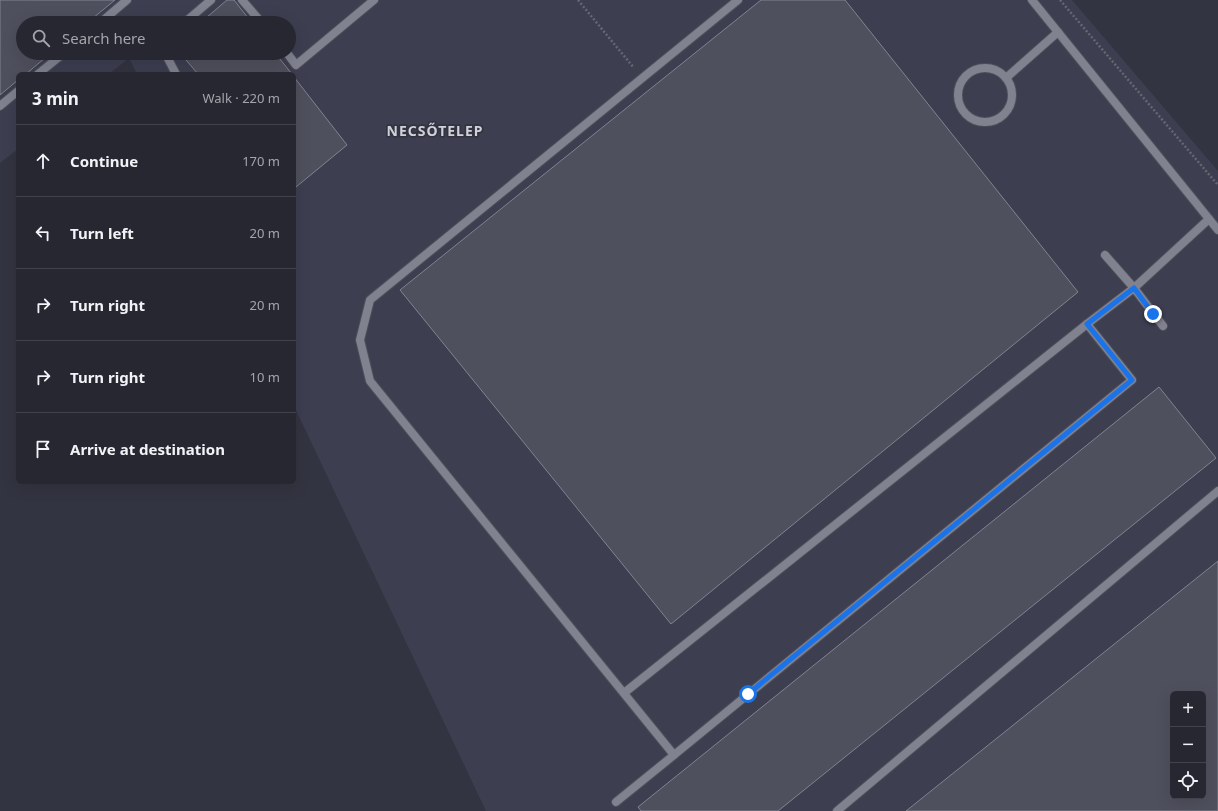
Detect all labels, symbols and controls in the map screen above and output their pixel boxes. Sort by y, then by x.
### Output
search box [16,16,296,60]
icon: search [30,27,52,49]
text: Search here [62,28,145,48]
text: 3 min [32,87,79,110]
text: Walk · 220 m [202,89,280,107]
district label: NECSŐTELEP [387,121,483,140]
icon: ahead [32,150,54,172]
text: Continue [70,151,138,171]
text: 170 m [242,152,280,170]
icon: left [32,222,54,244]
text: Turn left [70,223,134,243]
text: 20 m [250,224,280,242]
icon: right [32,294,54,316]
text: Turn right [70,295,145,315]
text: 20 m [250,296,280,314]
route end [1144,305,1162,323]
icon: right [32,366,54,388]
text: Turn right [70,367,145,387]
text: 10 m [250,368,280,386]
icon: arrive [32,438,54,460]
text: Arrive at destination [70,439,225,459]
route start [739,685,757,703]
map controls [1170,691,1206,799]
button: + [1170,691,1206,727]
button: − [1170,727,1206,763]
button: locate [1170,763,1206,799]

